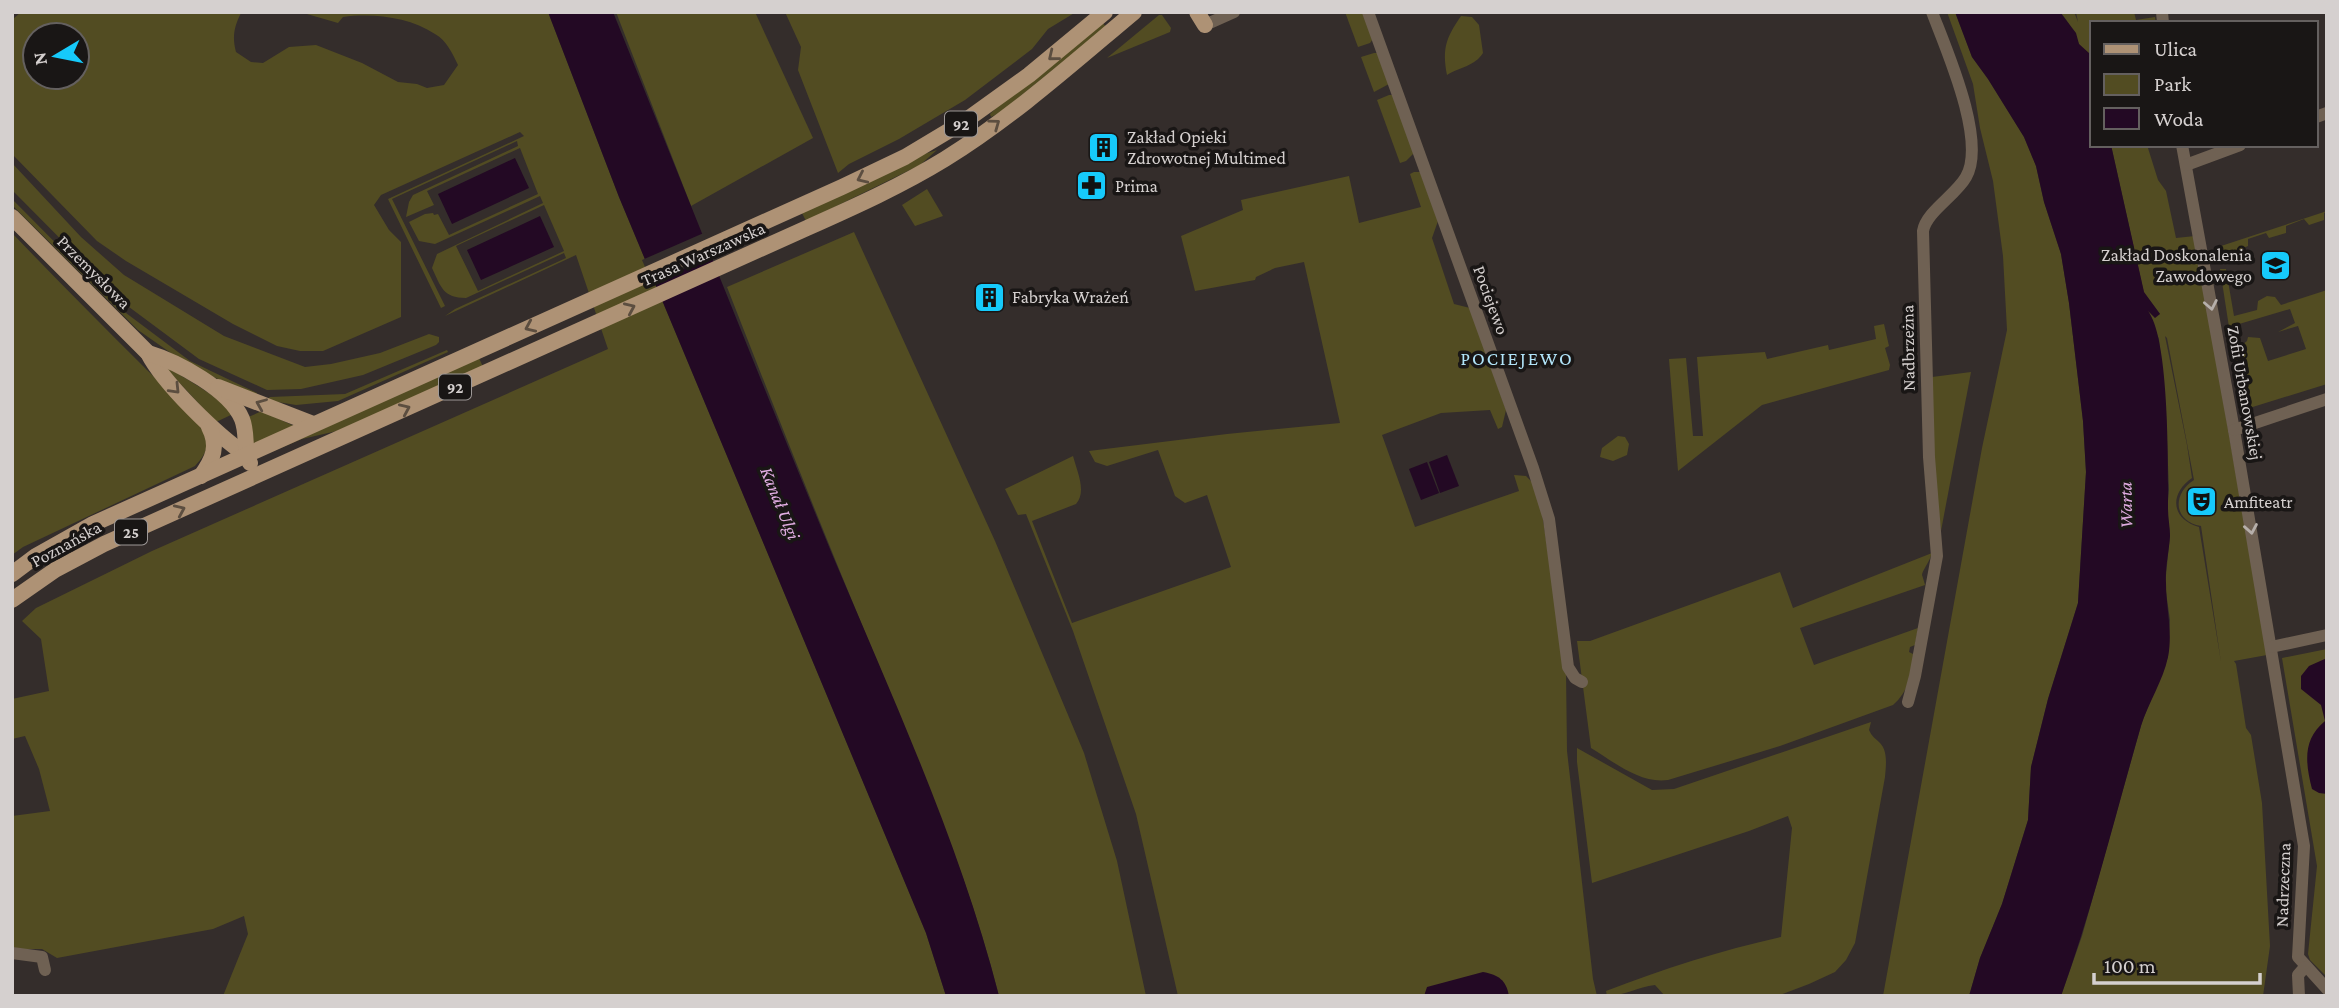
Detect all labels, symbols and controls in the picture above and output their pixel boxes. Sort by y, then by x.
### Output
north arrow [21,21,91,91]
legend [2090,21,2318,147]
text: Ulica [2154,37,2197,61]
one-way arrow [1048,47,1060,60]
text: N [28,51,51,67]
text: Park [2154,72,2191,96]
text: Woda [2154,107,2204,131]
road number: 92 [945,112,977,136]
one-way arrow [987,120,1000,132]
place label: Zakład Opieki Zdrowotnej Multimed [1127,127,1286,169]
building icon: Zakład Opieki Zdrowotnej Multimed [1087,130,1121,164]
pharmacy icon: Prima [1075,169,1109,203]
one-way arrow [857,170,869,184]
place label: Prima [1115,176,1158,196]
street label: Trasa Warszawska [638,218,768,290]
street label: Przemysłowa [53,231,135,313]
place label: Zakład Doskonalenia Zawodowego [2101,245,2252,286]
school or university icon: Zakład Doskonalenia Zawodowego [2258,248,2292,282]
street label: Pociejewo [1468,263,1513,338]
building icon: Fabryka Wrażeń [972,280,1006,314]
place label: Fabryka Wrażeń [1012,287,1129,307]
one-way arrow [2203,299,2218,311]
one-way arrow [622,302,635,316]
street label: Nadbrzeżna [1897,305,1919,391]
one-way arrow [525,319,538,333]
street label: Zofii Urbanowskiej [2222,324,2267,462]
district label: POCIEJEWO [1460,348,1574,369]
road number: 92 [439,374,471,400]
one-way arrow [167,380,180,393]
one-way arrow [256,398,268,412]
one-way arrow [398,403,410,417]
water label: Kanał Ulgi [756,464,805,544]
water label: Warta [2115,481,2136,529]
theatre icon: Amfiteatr [2184,485,2218,519]
place label: Amfiteatr [2224,492,2293,512]
one-way arrow [173,504,185,518]
street label: Poznańska [28,517,104,571]
road number: 25 [115,520,147,544]
one-way arrow [2243,523,2258,535]
street label: Nadrzeczna [2272,842,2294,928]
scale bar [2094,942,2260,986]
text: 100 m [2104,954,2156,978]

